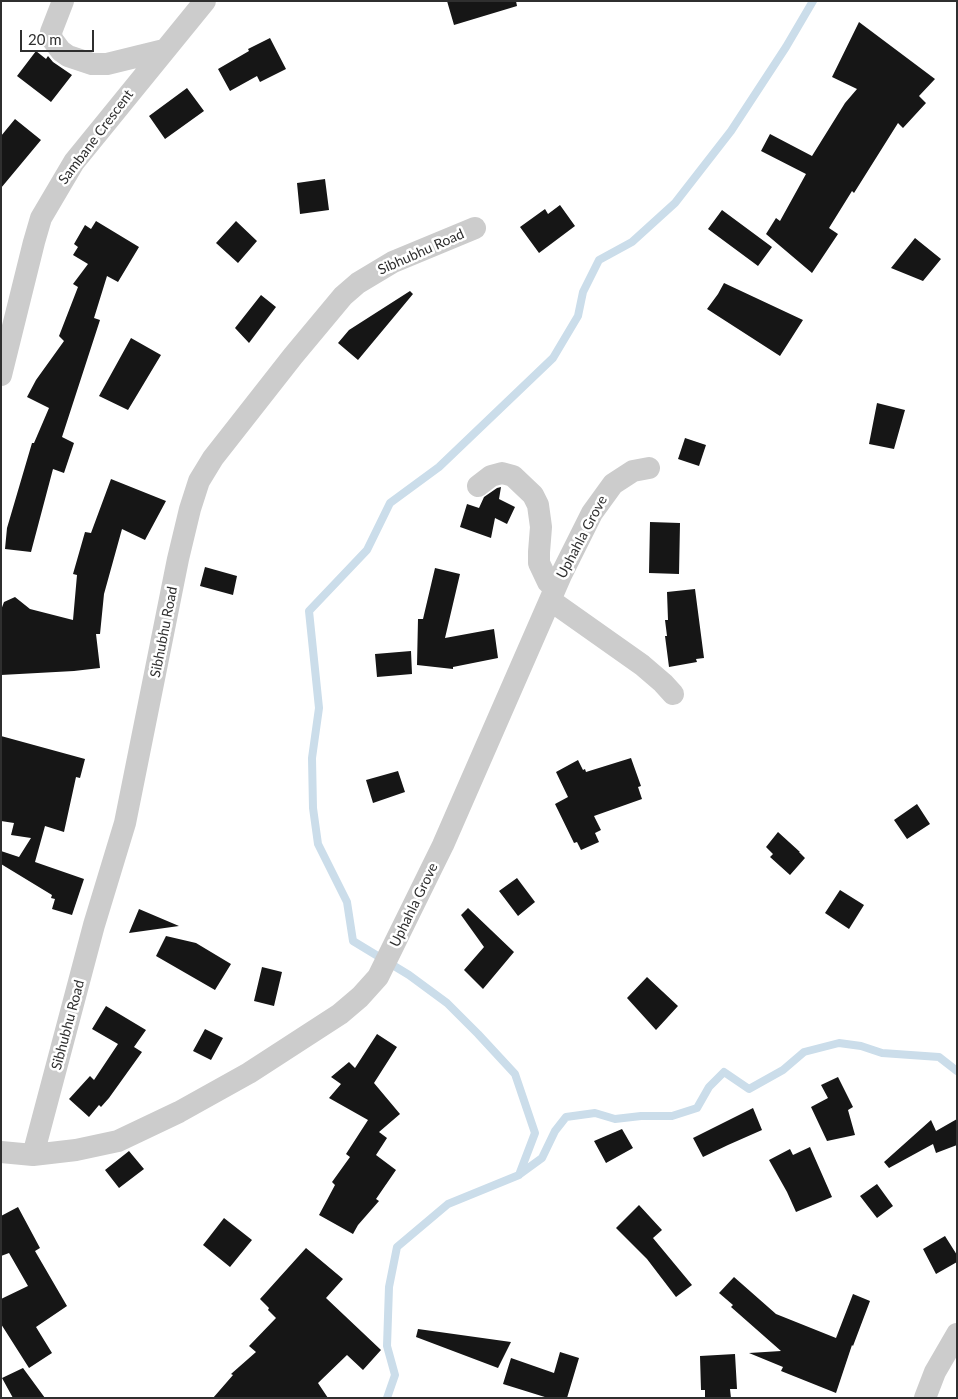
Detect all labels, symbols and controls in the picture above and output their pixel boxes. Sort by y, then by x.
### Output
scale bar [22,20,96,52]
text: 20 m [28,30,62,48]
street label: Sambane Crescent [55,86,137,188]
street label: Sibhubhu Road [375,226,467,278]
street label: Uphahla Grove [553,493,611,581]
street label: Sibhubhu Road [147,585,181,679]
street label: Uphahla Grove [386,860,442,950]
street label: Sibhubhu Road [48,978,88,1072]

